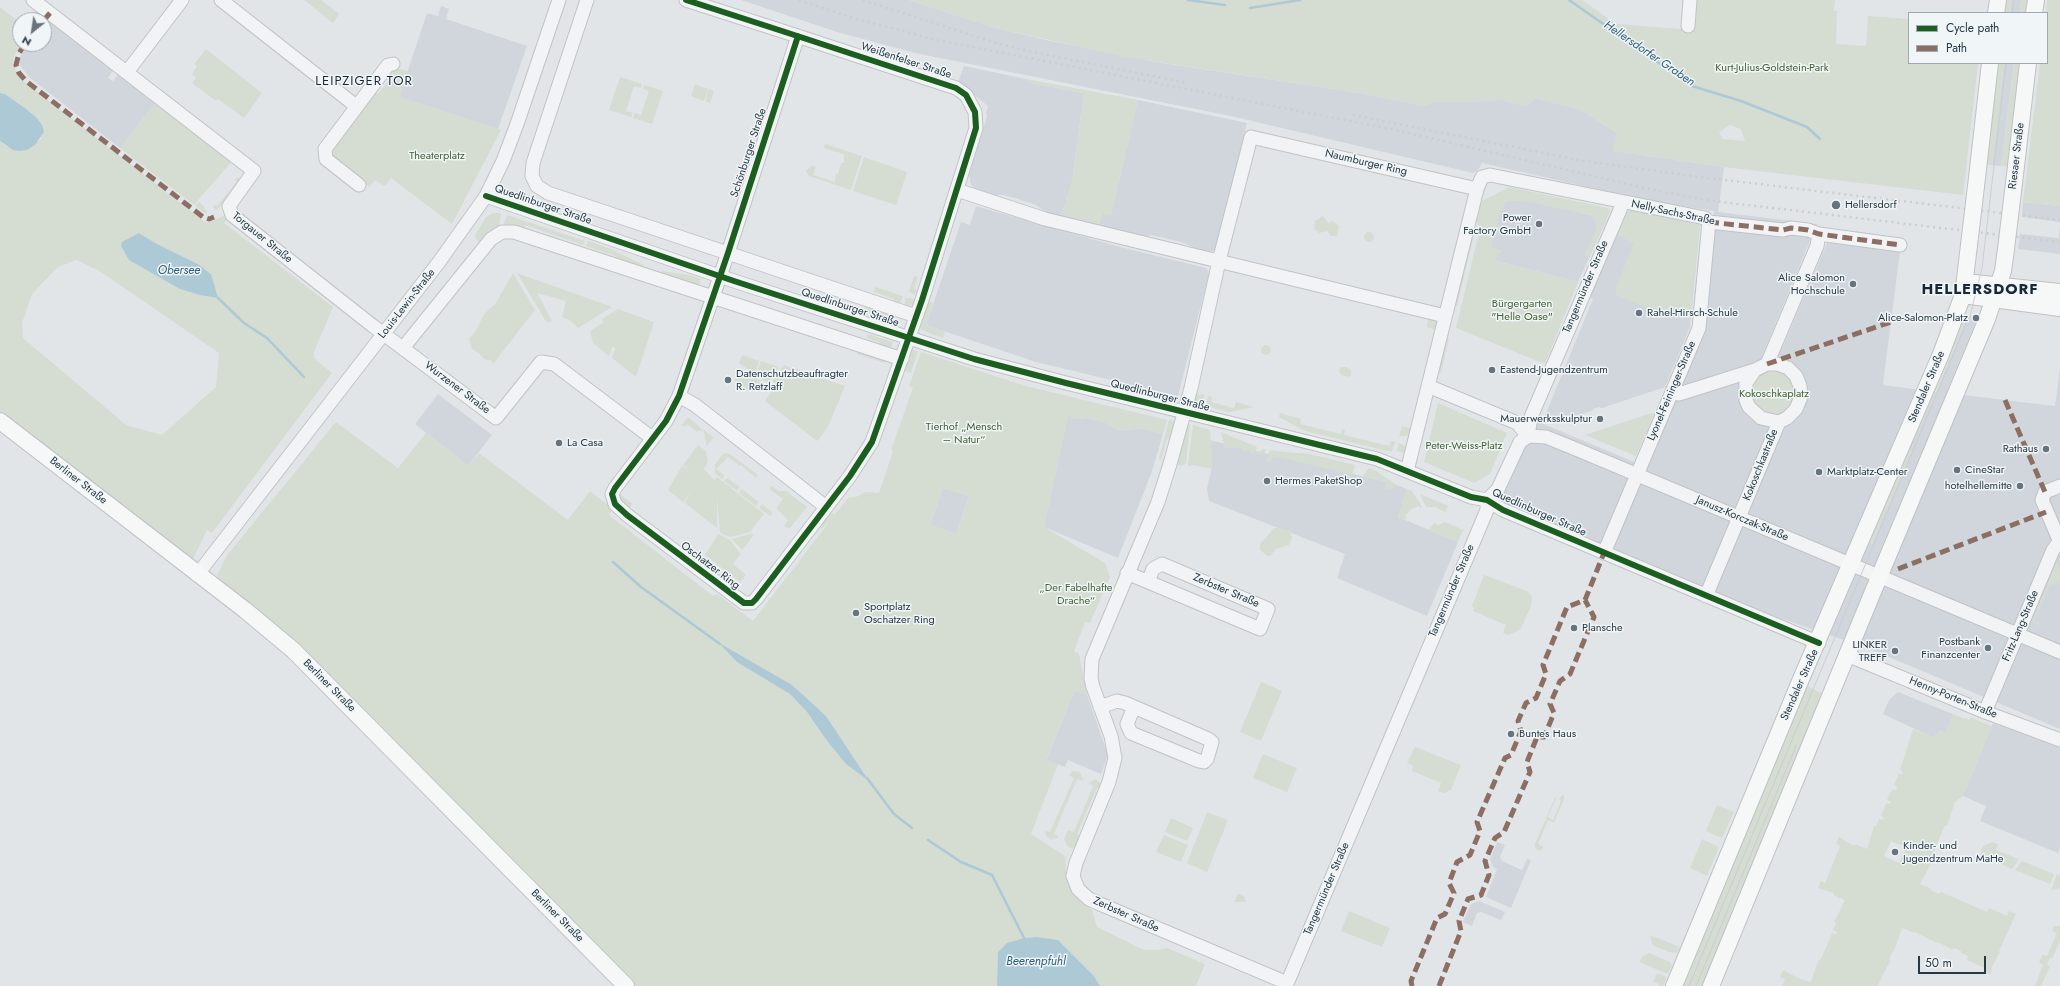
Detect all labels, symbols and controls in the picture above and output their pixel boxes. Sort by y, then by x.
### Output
north arrow [12,12,52,52]
legend [1908,12,2048,64]
water label: Hellersdorfer Graben [1601,18,1697,90]
text: Cycle path [1946,19,1999,37]
text: N [19,32,34,51]
text: Path [1946,39,1967,57]
street label: Weißenfelser Straße [859,40,953,82]
park label: Kurt-Julius-Goldstein-Park [1715,61,1829,75]
district label: LEIPZIGER TOR [315,74,413,90]
street label: Schönburger Straße [728,107,770,199]
street label: Riesaer Straße [2006,122,2028,190]
street label: Naumburger Ring [1324,147,1408,179]
park label: Theaterplatz [409,149,465,163]
street label: Quedlinburger Straße [493,182,593,228]
street label: Nelly-Sachs-Straße [1630,198,1716,228]
place label: Hellersdorf [1845,198,1897,212]
marker: Hellersdorf [1830,199,1842,211]
street label: Torgauer Straße [229,210,295,266]
place label: Power Factory GmbH [1463,211,1531,237]
marker: Power Factory GmbH [1534,219,1544,229]
street label: Tangermünder Straße [1560,239,1612,335]
water label: Obersee [158,264,200,278]
street label: Louis-Lewin-Straße [376,267,438,341]
place label: Alice Salomon Hochschule [1778,271,1845,297]
marker: Alice Salomon Hochschule [1848,279,1858,289]
district label: HELLERSDORF [1921,281,2039,299]
street label: Quedlinburger Straße [800,286,900,330]
park label: Bürgergarten "Helle Oase" [1491,297,1553,323]
place label: Rahel-Hirsch-Schule [1647,306,1738,320]
marker: Rahel-Hirsch-Schule [1634,308,1644,318]
place label: Alice-Salomon-Platz [1878,311,1968,325]
marker: Alice-Salomon-Platz [1971,313,1981,323]
street label: Lyonel-Feininger-Straße [1645,339,1699,443]
street label: Stendaler Straße [1906,349,1948,425]
street label: Wurzener Straße [422,359,492,417]
place label: Eastend-Jugendzentrum [1500,363,1608,377]
marker: Eastend-Jugendzentrum [1487,365,1497,375]
place label: Datenschutzbeauftragter R. Retzlaff [736,367,848,393]
marker: Datenschutzbeauftragter R. Retzlaff [723,375,733,385]
street label: Quedlinburger Straße [1109,377,1211,415]
park label: Kokoschkaplatz [1739,387,1809,401]
place label: Mauerwerksskulptur [1500,412,1592,426]
marker: Mauerwerksskulptur [1595,414,1605,424]
park label: Tierhof „Mensch – Natur“ [926,420,1002,446]
street label: Kokoschkastraße [1741,427,1781,503]
place label: La Casa [567,436,603,450]
marker: La Casa [554,438,564,448]
park label: Peter-Weiss-Platz [1425,439,1503,453]
place label: Rathaus [2003,442,2038,456]
marker: Rathaus [2041,444,2051,454]
street label: Berliner Straße [47,455,109,507]
place label: CineStar [1965,463,2005,477]
place label: Marktplatz-Center [1827,465,1908,479]
marker: CineStar [1952,465,1962,475]
marker: Marktplatz-Center [1814,467,1824,477]
place label: Hermes PaketShop [1275,474,1362,488]
marker: Hermes PaketShop [1262,476,1272,486]
place label: hotelhellemitte [1945,479,2012,493]
marker: hotelhellemitte [2015,481,2025,491]
street label: Quedlinburger Straße [1490,486,1588,540]
street label: Janusz-Korczak-Straße [1694,494,1790,544]
street label: Oschatzer Ring [678,539,742,593]
street label: Tangermünder Straße [1426,543,1478,639]
street label: Zerbster Straße [1191,571,1261,611]
park label: „Der Fabelhafte Drache“ [1040,581,1112,607]
street label: Fritz-Lang-Straße [2000,588,2042,664]
place label: Sportplatz Oschatzer Ring [864,600,935,626]
marker: Sportplatz Oschatzer Ring [851,608,861,618]
place label: Plansche [1582,621,1623,635]
marker: Plansche [1569,623,1579,633]
place label: Postbank Finanzcenter [1921,635,1980,661]
place label: LINKER TREFF [1852,638,1887,664]
marker: Postbank Finanzcenter [1983,643,1993,653]
marker: LINKER TREFF [1890,646,1900,656]
street label: Stendaler Straße [1778,647,1822,723]
street label: Berliner Straße [300,657,358,715]
street label: Henny-Porten-Straße [1907,674,1999,722]
place label: Buntes Haus [1519,727,1576,741]
marker: Buntes Haus [1506,729,1516,739]
place label: Kinder- und Jugendzentrum MaHe [1903,839,2004,865]
street label: Tangermünder Straße [1301,841,1353,937]
marker: Kinder- und Jugendzentrum MaHe [1890,847,1900,857]
street label: Berliner Straße [528,887,586,945]
street label: Zerbster Straße [1091,895,1161,935]
scale bar [1920,948,1988,974]
text: 50 m [1925,954,1952,972]
water label: Beerenpfuhl [1006,955,1066,969]

